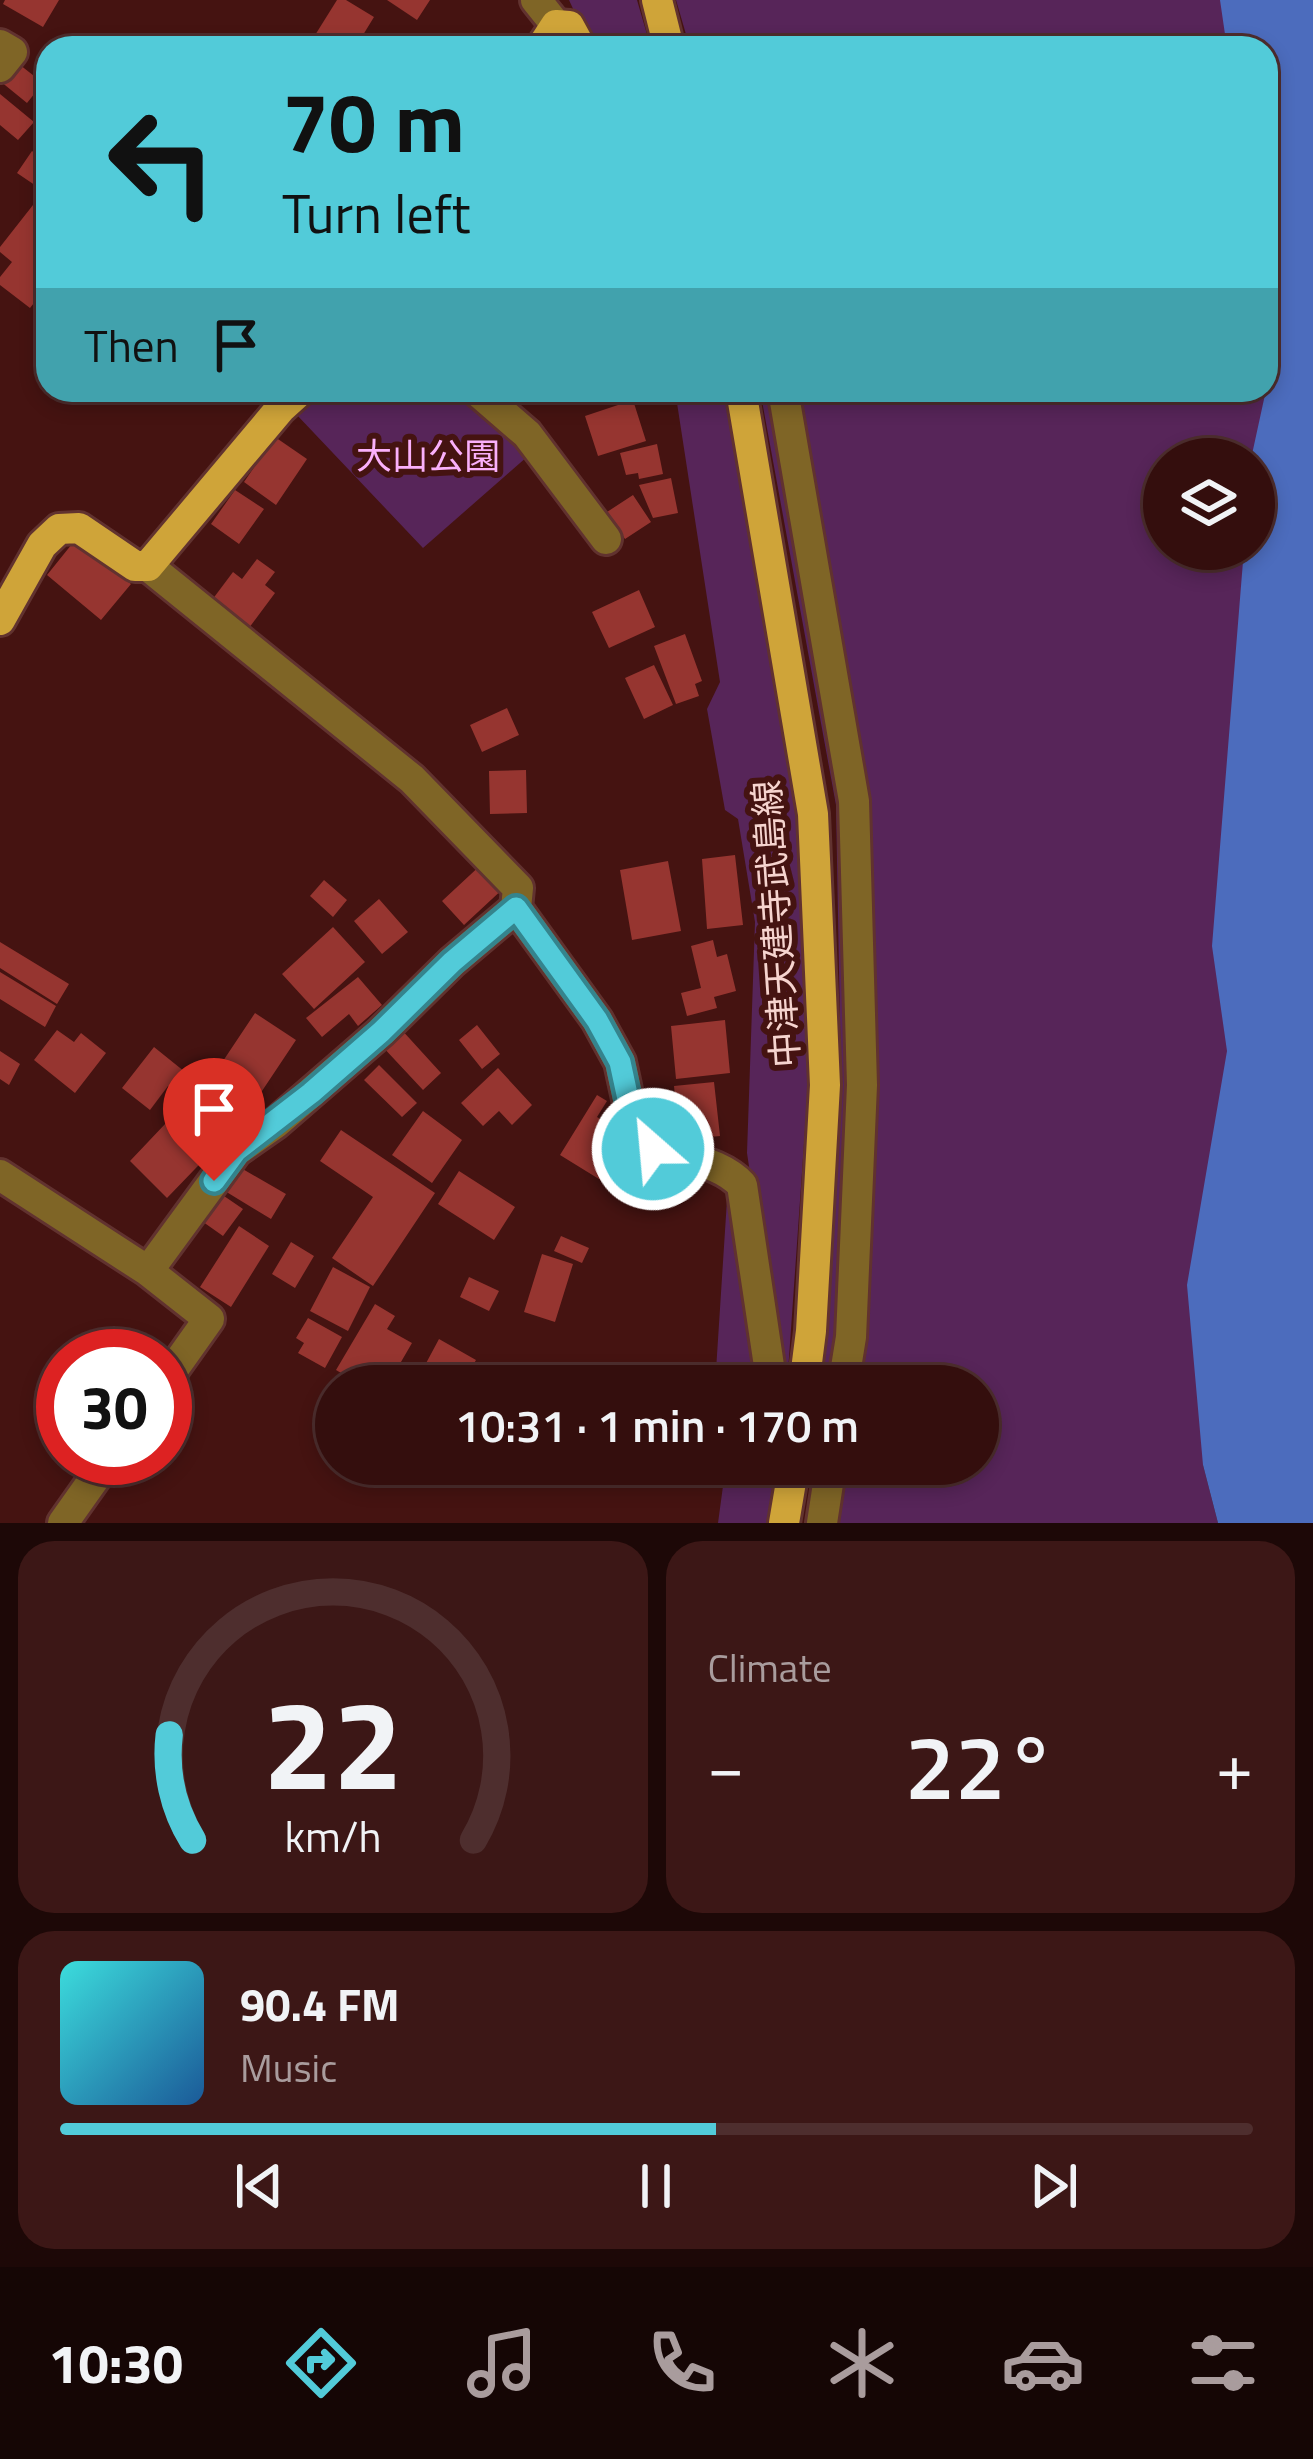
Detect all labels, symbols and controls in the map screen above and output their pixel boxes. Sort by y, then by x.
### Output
text: 70 m [282,57,465,185]
icon: left [84,84,240,240]
text: Turn left [282,172,471,254]
text: Then [84,311,179,379]
icon: arrive [203,312,269,378]
park label: 大山公園 [356,428,500,483]
map controls [1143,438,1275,570]
button: layers [1143,438,1275,570]
street label: 中津天建寺武島線 [738,778,813,1070]
pin [163,1058,265,1181]
icon: arrive [181,1076,247,1142]
position arrow [590,1086,716,1212]
speed limit sign: 30 [36,1329,192,1485]
text: 10:31 · 1 min · 170 m [455,1391,859,1459]
text: Climate [708,1638,832,1697]
text: 22 [263,1648,403,1837]
text: 22° [905,1697,1056,1834]
text: − [708,1715,744,1816]
text: + [1216,1715,1253,1816]
text: km/h [284,1803,381,1869]
text: 90.4 FM [240,1970,400,2038]
text: Music [240,2038,337,2097]
icon: previous [226,2153,292,2219]
icon: pause [623,2153,689,2219]
icon: next [1021,2153,1087,2219]
icon: directions [279,2321,363,2405]
icon: music [460,2321,544,2405]
icon: phone [640,2321,724,2405]
icon: climate [820,2321,904,2405]
icon: car [1001,2321,1085,2405]
icon: filters [1181,2321,1265,2405]
text: 10:30 [48,2322,183,2404]

